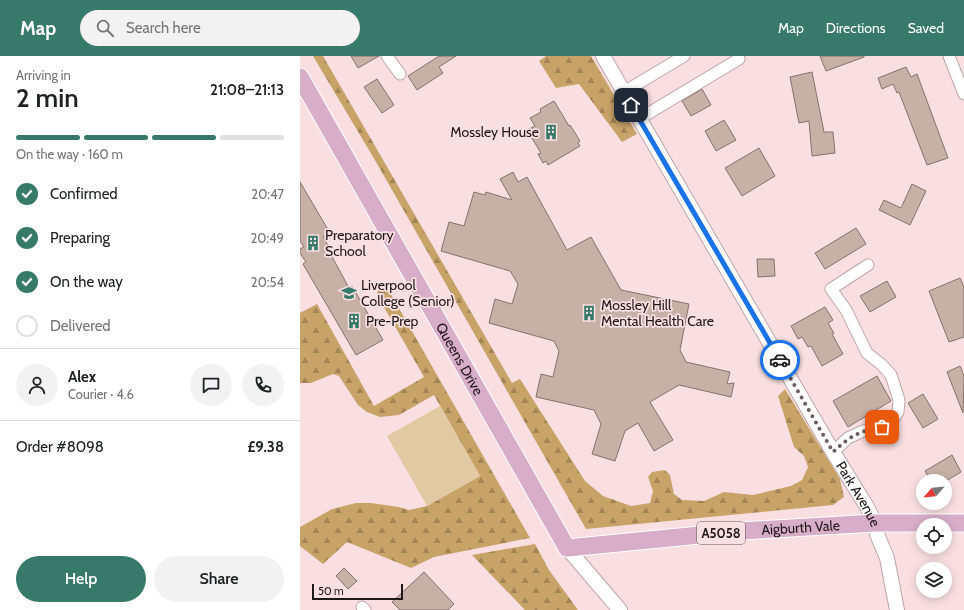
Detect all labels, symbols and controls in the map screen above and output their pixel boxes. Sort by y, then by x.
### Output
search box [80,10,360,46]
text: Map [20,17,56,40]
icon: search [94,17,116,39]
text: Search here [126,19,201,37]
text: Map [778,19,804,37]
text: Directions [826,19,886,37]
text: Saved [908,19,944,37]
text: Arriving in [16,67,71,83]
text: 21:08–21:13 [210,81,284,99]
text: 2 min [16,82,79,114]
pin [614,88,648,122]
icon: home [620,94,642,116]
place label: Mossley House [450,123,539,141]
building icon: Mossley House [542,123,560,141]
text: On the way · 160 m [16,146,123,162]
icon: check [16,183,38,205]
text: Confirmed [50,185,118,203]
text: 20:47 [251,186,284,202]
place label: Preparatory School [325,226,394,260]
icon: check [16,227,38,249]
text: Preparing [50,229,110,247]
text: 20:49 [251,230,284,246]
building icon: Preparatory School [304,234,322,252]
icon: check [16,271,38,293]
text: On the way [50,273,123,291]
text: 20:54 [251,274,284,290]
place label: Liverpool College (Senior) [361,276,455,310]
school or university icon: Liverpool College (Senior) [340,284,358,302]
place label: Mossley Hill Mental Health Care [601,296,714,330]
building icon: Mossley Hill Mental Health Care [580,304,598,322]
building icon: Pre-Prep [345,312,363,330]
place label: Pre-Prep [366,312,419,330]
text: Delivered [50,317,111,335]
street label: Queens Drive [432,319,487,398]
courier [760,340,800,380]
icon: car [769,349,791,371]
button: person [16,364,58,406]
button: chat [190,364,232,406]
button: phone [242,364,284,406]
text: Alex [68,368,96,386]
text: Courier · 4.6 [68,386,134,402]
pin [865,410,899,444]
icon: bag [871,416,893,438]
text: Order #8098 [16,438,104,456]
text: £9.38 [248,438,284,456]
street label: Park Avenue [832,458,884,530]
north arrow [916,474,952,510]
map controls [916,474,952,598]
street label: Aigburth Vale [761,516,840,539]
button: locate [916,518,952,554]
road number: A5058 [697,522,745,544]
button: Help [16,556,146,602]
button: Share [154,556,284,602]
button: layers [916,562,952,598]
scale bar [312,582,403,601]
text: 50 m [318,584,344,598]

